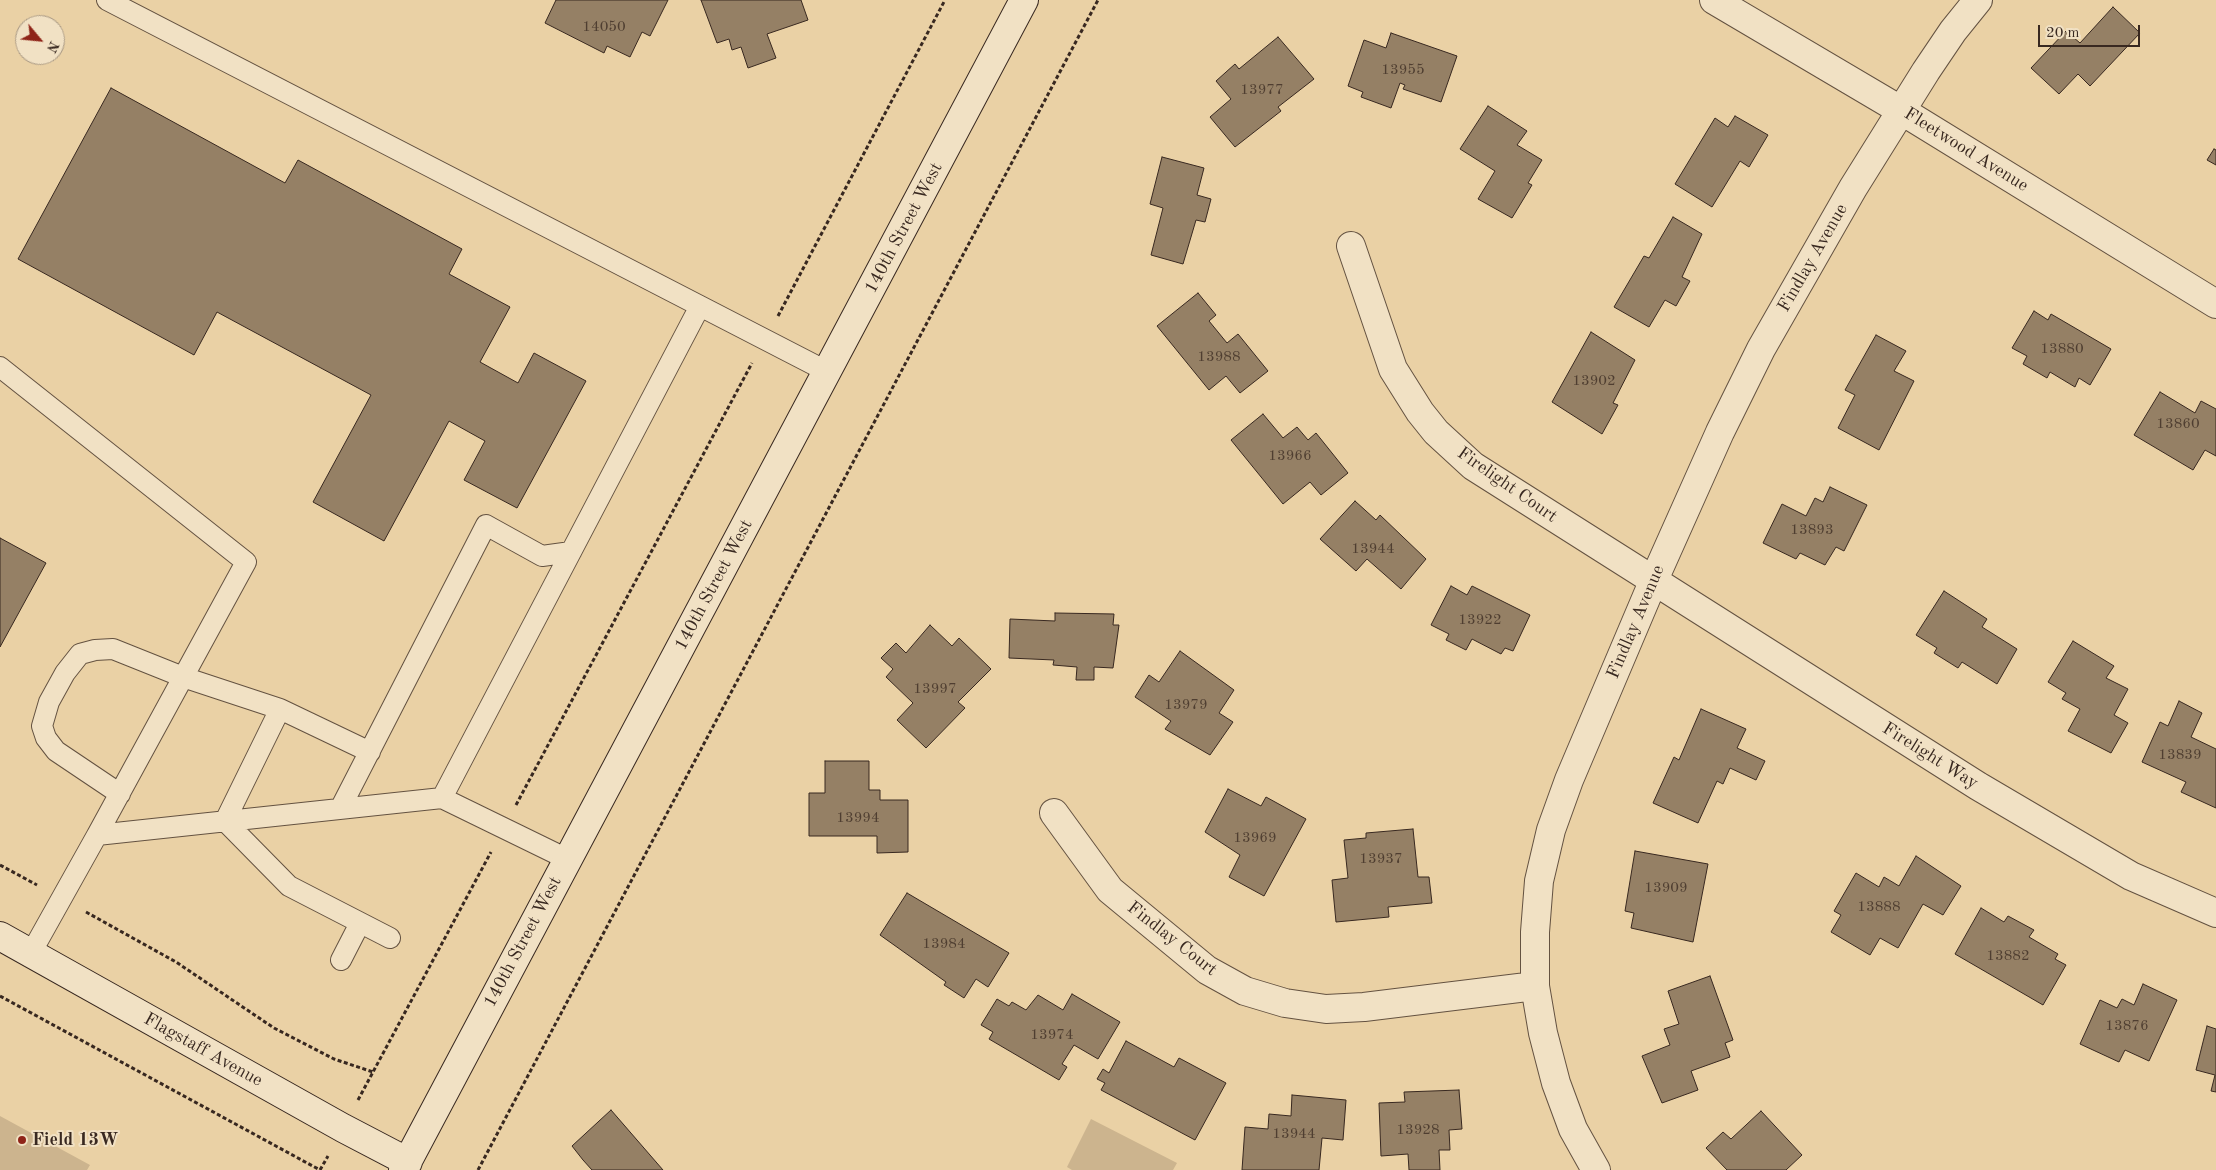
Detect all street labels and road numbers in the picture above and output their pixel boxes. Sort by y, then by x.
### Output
street label: Fleetwood Avenue [1900,103,2032,197]
street label: 140th Street West [860,159,948,297]
street label: Findlay Avenue [1773,200,1853,316]
street label: Firelight Court [1453,442,1561,528]
street label: 140th Street West [670,516,758,654]
street label: Findlay Avenue [1602,562,1670,682]
street label: Firelight Way [1878,718,1982,794]
street label: 140th Street West [479,873,567,1011]
street label: Findlay Court [1123,897,1221,981]
street label: Flagstaff Avenue [140,1008,266,1092]

